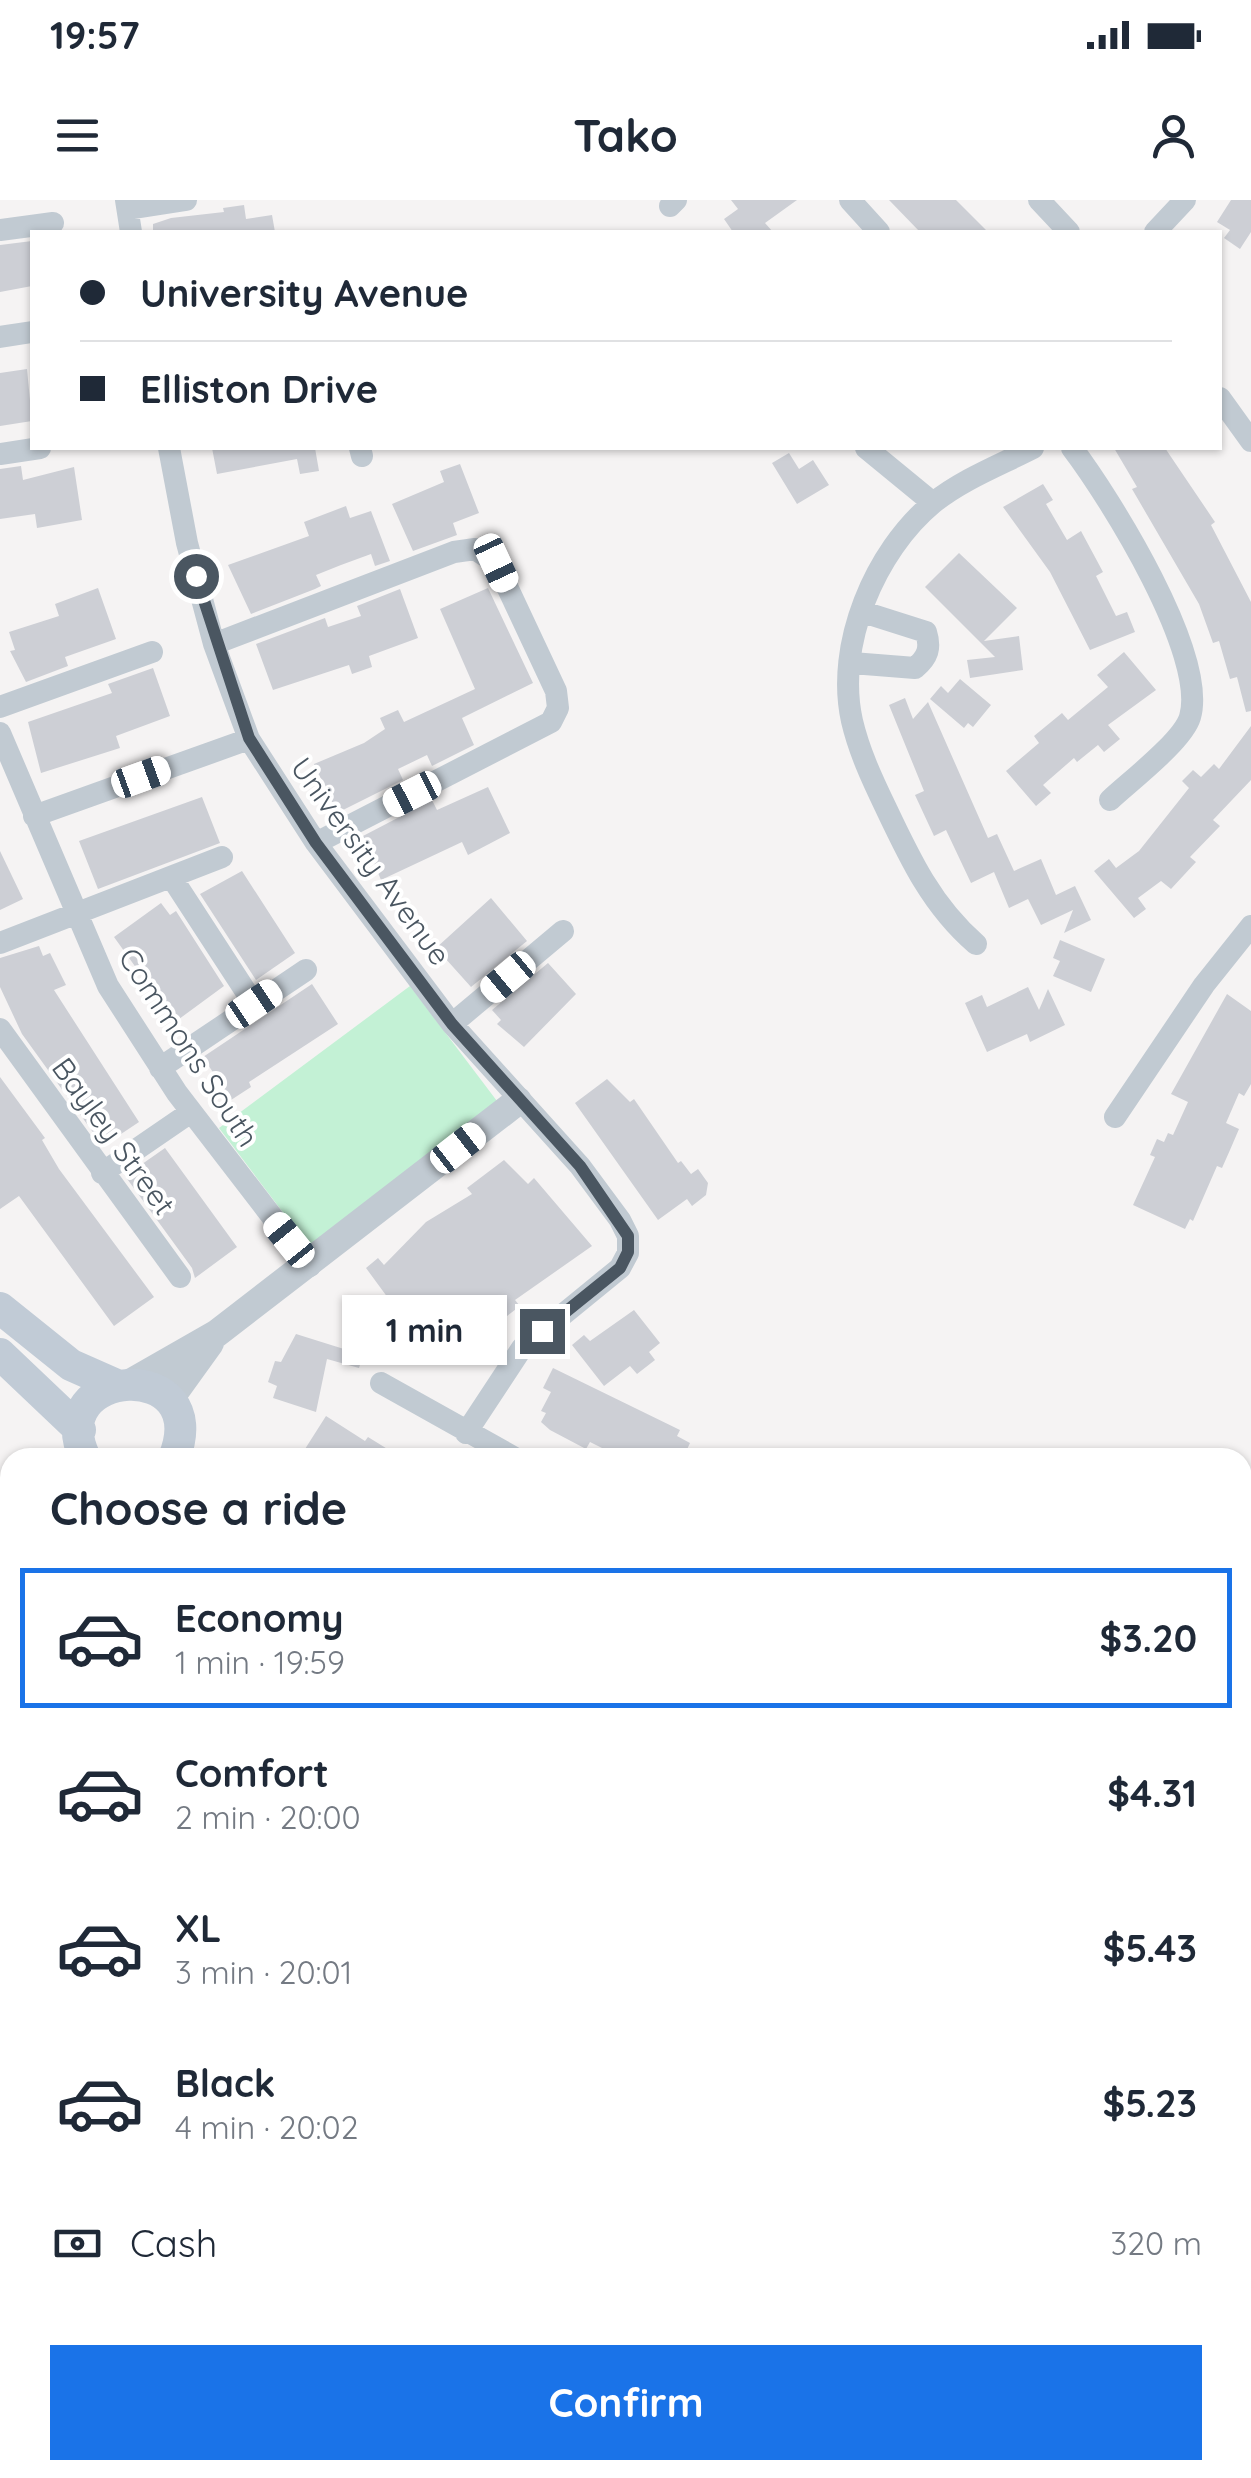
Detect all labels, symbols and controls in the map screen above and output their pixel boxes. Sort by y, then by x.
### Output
text: 19:57 [50,11,140,59]
text: Tako [573,107,678,163]
icon: menu [50,108,105,163]
icon: person [1146,108,1201,163]
text: University Avenue [140,269,468,317]
text: Elliston Drive [140,365,378,413]
car [470,529,522,597]
route start [174,554,219,599]
street label: University Avenue [283,750,459,972]
car [108,753,174,801]
car [378,767,446,821]
street label: Commons South [111,940,267,1154]
car [475,946,541,1008]
car [221,975,287,1033]
street label: Bayley Street [44,1050,184,1222]
car [425,1118,491,1178]
car [258,1207,320,1273]
callout: 1 min [342,1296,507,1366]
route end [520,1309,565,1354]
text: 1 min [386,1310,463,1350]
text: Choose a ride [50,1480,347,1536]
icon: car [55,1593,145,1683]
text: Economy [175,1594,344,1642]
text: $3.20 [1099,1614,1197,1662]
text: 1 min · 19:59 [175,1642,345,1682]
icon: car [55,1748,145,1838]
text: Comfort [175,1749,329,1797]
text: $4.31 [1107,1769,1197,1817]
text: 2 min · 20:00 [175,1797,361,1837]
icon: car [55,1903,145,1993]
text: XL [175,1904,221,1952]
text: $5.43 [1103,1924,1197,1972]
text: 3 min · 20:01 [175,1952,352,1992]
icon: car [55,2058,145,2148]
text: Black [175,2059,275,2107]
text: $5.23 [1102,2079,1197,2127]
text: 4 min · 20:02 [175,2107,358,2147]
icon: cash [50,2216,105,2271]
text: Cash [130,2219,217,2267]
text: 320 m [1111,2223,1202,2263]
button: Confirm [50,2345,1202,2460]

